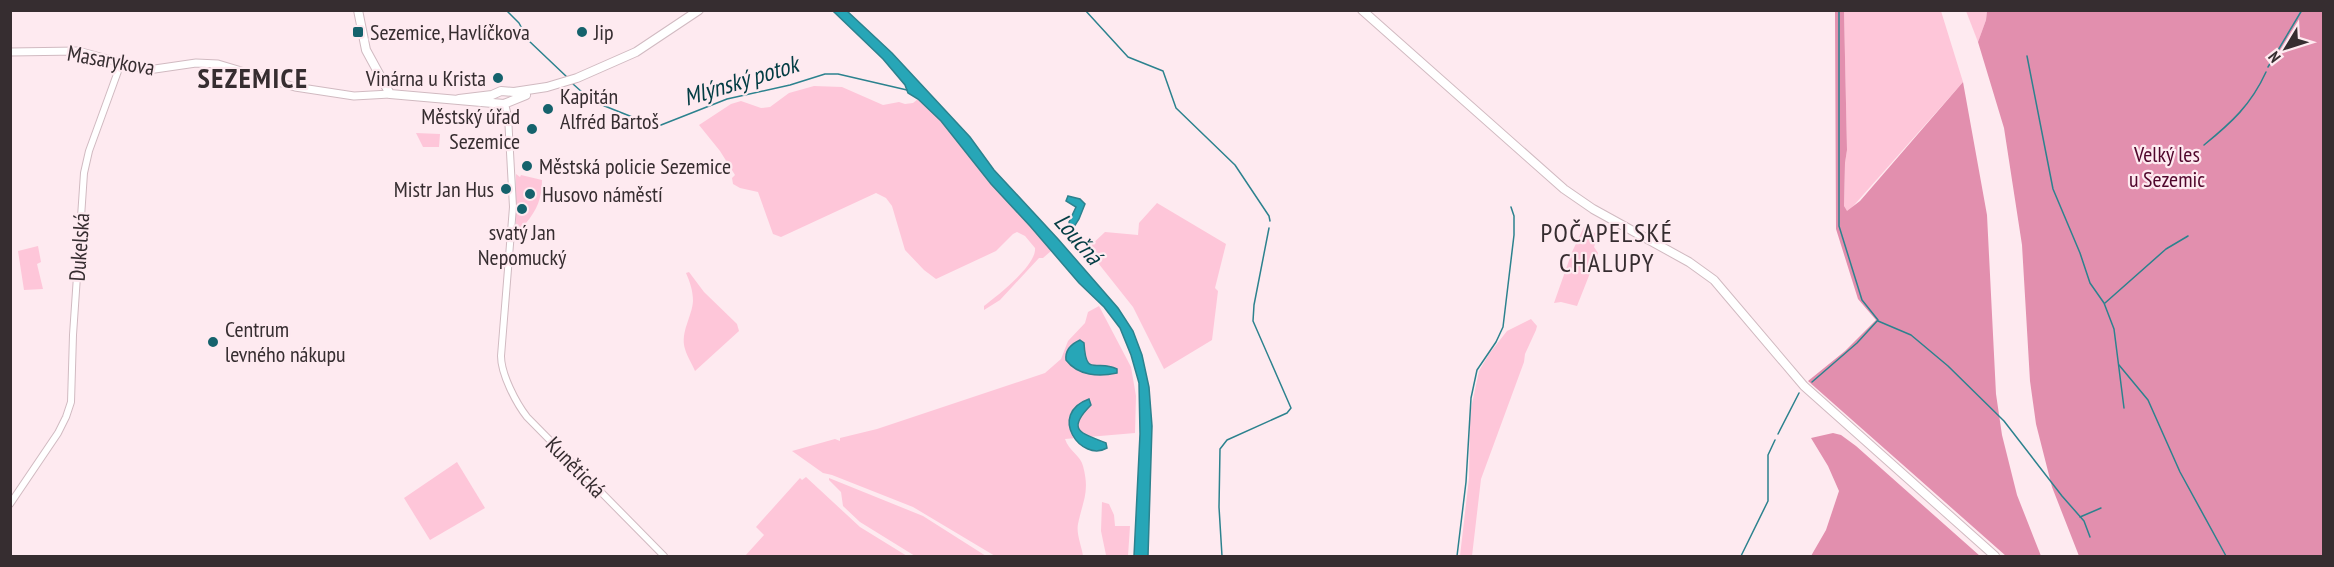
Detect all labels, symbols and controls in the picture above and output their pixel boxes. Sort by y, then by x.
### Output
place label: Sezemice, Havlíčkova [370,18,530,46]
place label: Jip [593,18,614,46]
north arrow [2256,18,2316,78]
marker: Sezemice, Havlíčkova [351,25,365,39]
marker: Jip [575,25,589,39]
street label: Masarykova [65,39,157,81]
water label: Mlýnský potok [680,48,804,113]
text: N [2264,48,2285,67]
district label: SEZEMICE [198,59,308,96]
place label: Vinárna u Krista [365,64,486,92]
marker: Vinárna u Krista [491,71,505,85]
place label: Kapitán Alfréd Bartoš [560,82,659,135]
place label: Městský úřad Sezemice [421,102,520,155]
marker: Kapitán Alfréd Bartoš [541,102,555,116]
marker: Městský úřad Sezemice [525,122,539,136]
park label: Velký les u Sezemic [2129,140,2205,193]
place label: Městská policie Sezemice [539,152,731,180]
marker: Městská policie Sezemice [520,159,534,173]
place label: Mistr Jan Hus [394,175,494,203]
place label: Husovo náměstí [542,180,663,208]
marker: Mistr Jan Hus [499,182,513,196]
marker: Husovo náměstí [523,187,537,201]
marker: svatý Jan Nepomucký [515,202,529,216]
water label: Loučná [1048,206,1110,272]
street label: Dukelská [63,212,95,282]
district label: POČAPELSKÉ CHALUPY [1541,216,1674,279]
place label: svatý Jan Nepomucký [478,218,567,271]
place label: Centrum levného nákupu [225,315,346,368]
marker: Centrum levného nákupu [206,335,220,349]
street label: Kunětická [540,430,612,504]

